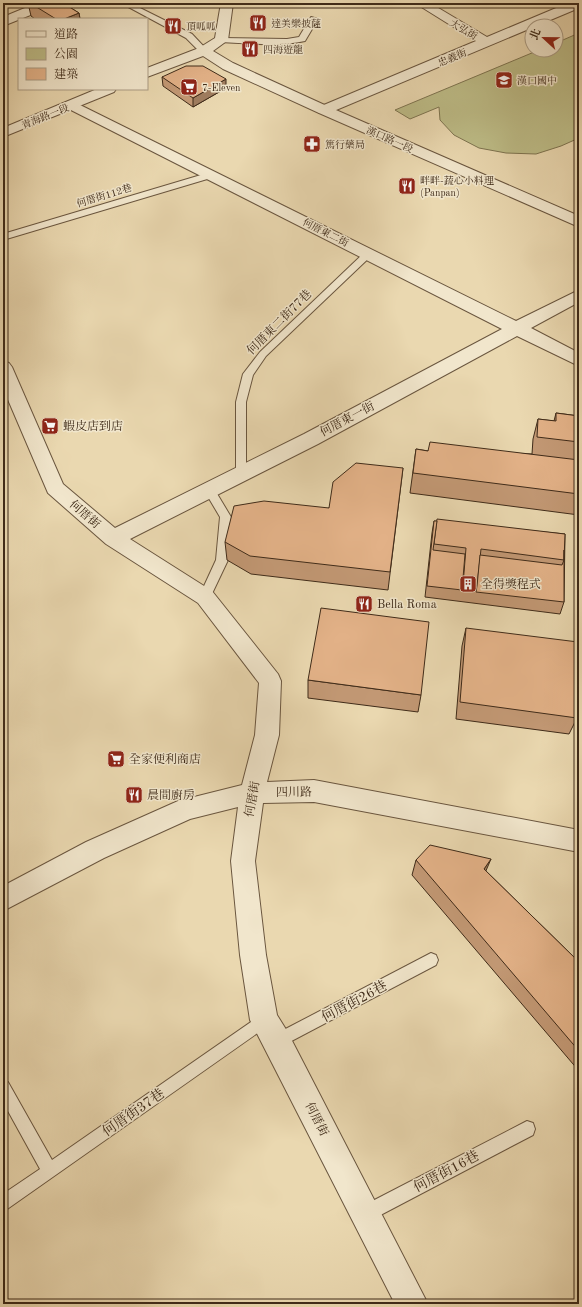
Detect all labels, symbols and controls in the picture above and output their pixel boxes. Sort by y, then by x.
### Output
restaurant icon: 達美樂披薩 [248,13,268,33]
restaurant icon: 頂呱呱 [163,16,183,36]
street label: 大弘街 [448,17,479,42]
legend [18,18,148,90]
place label: 達美樂披薩 [271,18,321,29]
north arrow [524,18,564,58]
place label: 頂呱呱 [186,21,216,32]
text: 道路 [54,27,78,41]
text: 北 [527,27,543,42]
restaurant icon: 四海遊龍 [240,39,260,59]
place label: 四海遊龍 [263,44,303,55]
text: 公園 [54,47,78,61]
street label: 忠義街 [436,47,468,68]
text: 建築 [54,67,78,81]
school or university icon: 漢口國中 [494,70,514,90]
place label: 漢口國中 [517,75,557,86]
supermarket icon: 7-Eleven [179,77,199,97]
place label: 7-Eleven [202,83,241,93]
street label: 青海路一段 [20,102,70,131]
street label: 漢口路一段 [365,124,415,155]
pharmacy icon: 篤行藥局 [302,134,322,154]
place label: 篤行藥局 [325,139,365,150]
place label: 畔畔-蔬心小料理 (Panpan) [420,175,495,199]
restaurant icon: 畔畔-蔬心小料理 (Panpan) [397,176,417,196]
street label: 何厝街112巷 [75,182,133,209]
street label: 何厝東二街 [301,216,351,249]
street label: 何厝東二街77巷 [244,287,314,357]
street label: 何厝東一街 [317,398,378,439]
supermarket icon: 蝦皮店到店 [40,416,60,436]
place label: 蝦皮店到店 [63,419,123,433]
street label: 何厝街 [67,497,104,532]
building icon: 全得獎程式 [458,574,478,594]
place label: 全得獎程式 [481,577,541,591]
restaurant icon: Bella Roma [354,594,374,614]
place label: Bella Roma [377,599,437,611]
supermarket icon: 全家便利商店 [106,749,126,769]
place label: 全家便利商店 [129,752,201,766]
street label: 何厝街 [242,779,262,818]
restaurant icon: 晨間廚房 [124,785,144,805]
street label: 四川路 [276,785,312,799]
place label: 晨間廚房 [147,788,195,802]
street label: 何厝街26巷 [319,978,390,1025]
street label: 何厝街37巷 [99,1086,167,1139]
street label: 何厝街 [303,1100,332,1139]
street label: 何厝街16巷 [411,1148,482,1195]

